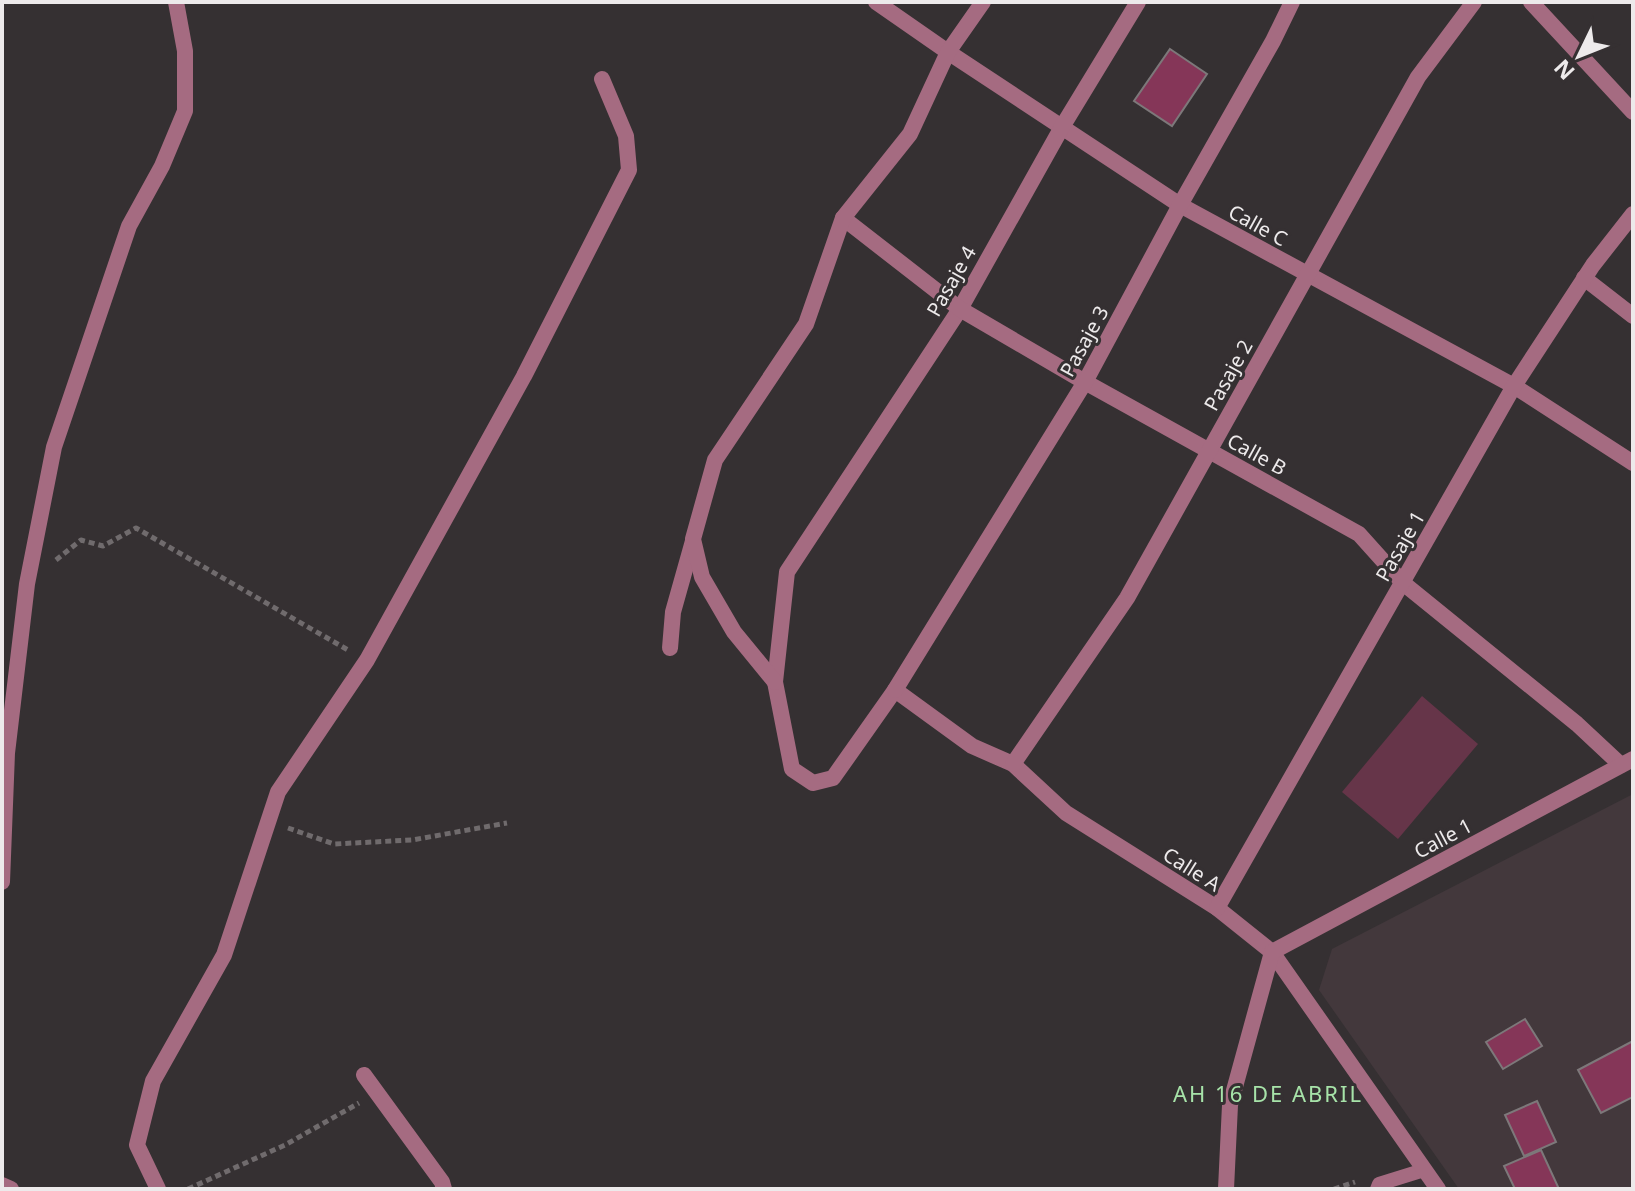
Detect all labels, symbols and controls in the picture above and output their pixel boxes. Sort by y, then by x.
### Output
north arrow [1539,16,1619,96]
text: N [1547,54,1581,87]
street label: Calle C [1224,198,1293,252]
street label: Pasaje 4 [920,240,982,321]
street label: Pasaje 3 [1053,301,1115,381]
street label: Pasaje 2 [1197,335,1259,415]
street label: Calle B [1223,427,1291,481]
street label: Pasaje 1 [1369,506,1431,586]
street label: Calle 1 [1409,812,1477,864]
street label: Calle A [1158,841,1226,897]
district label: AH 16 DE ABRIL [1173,1078,1363,1108]

